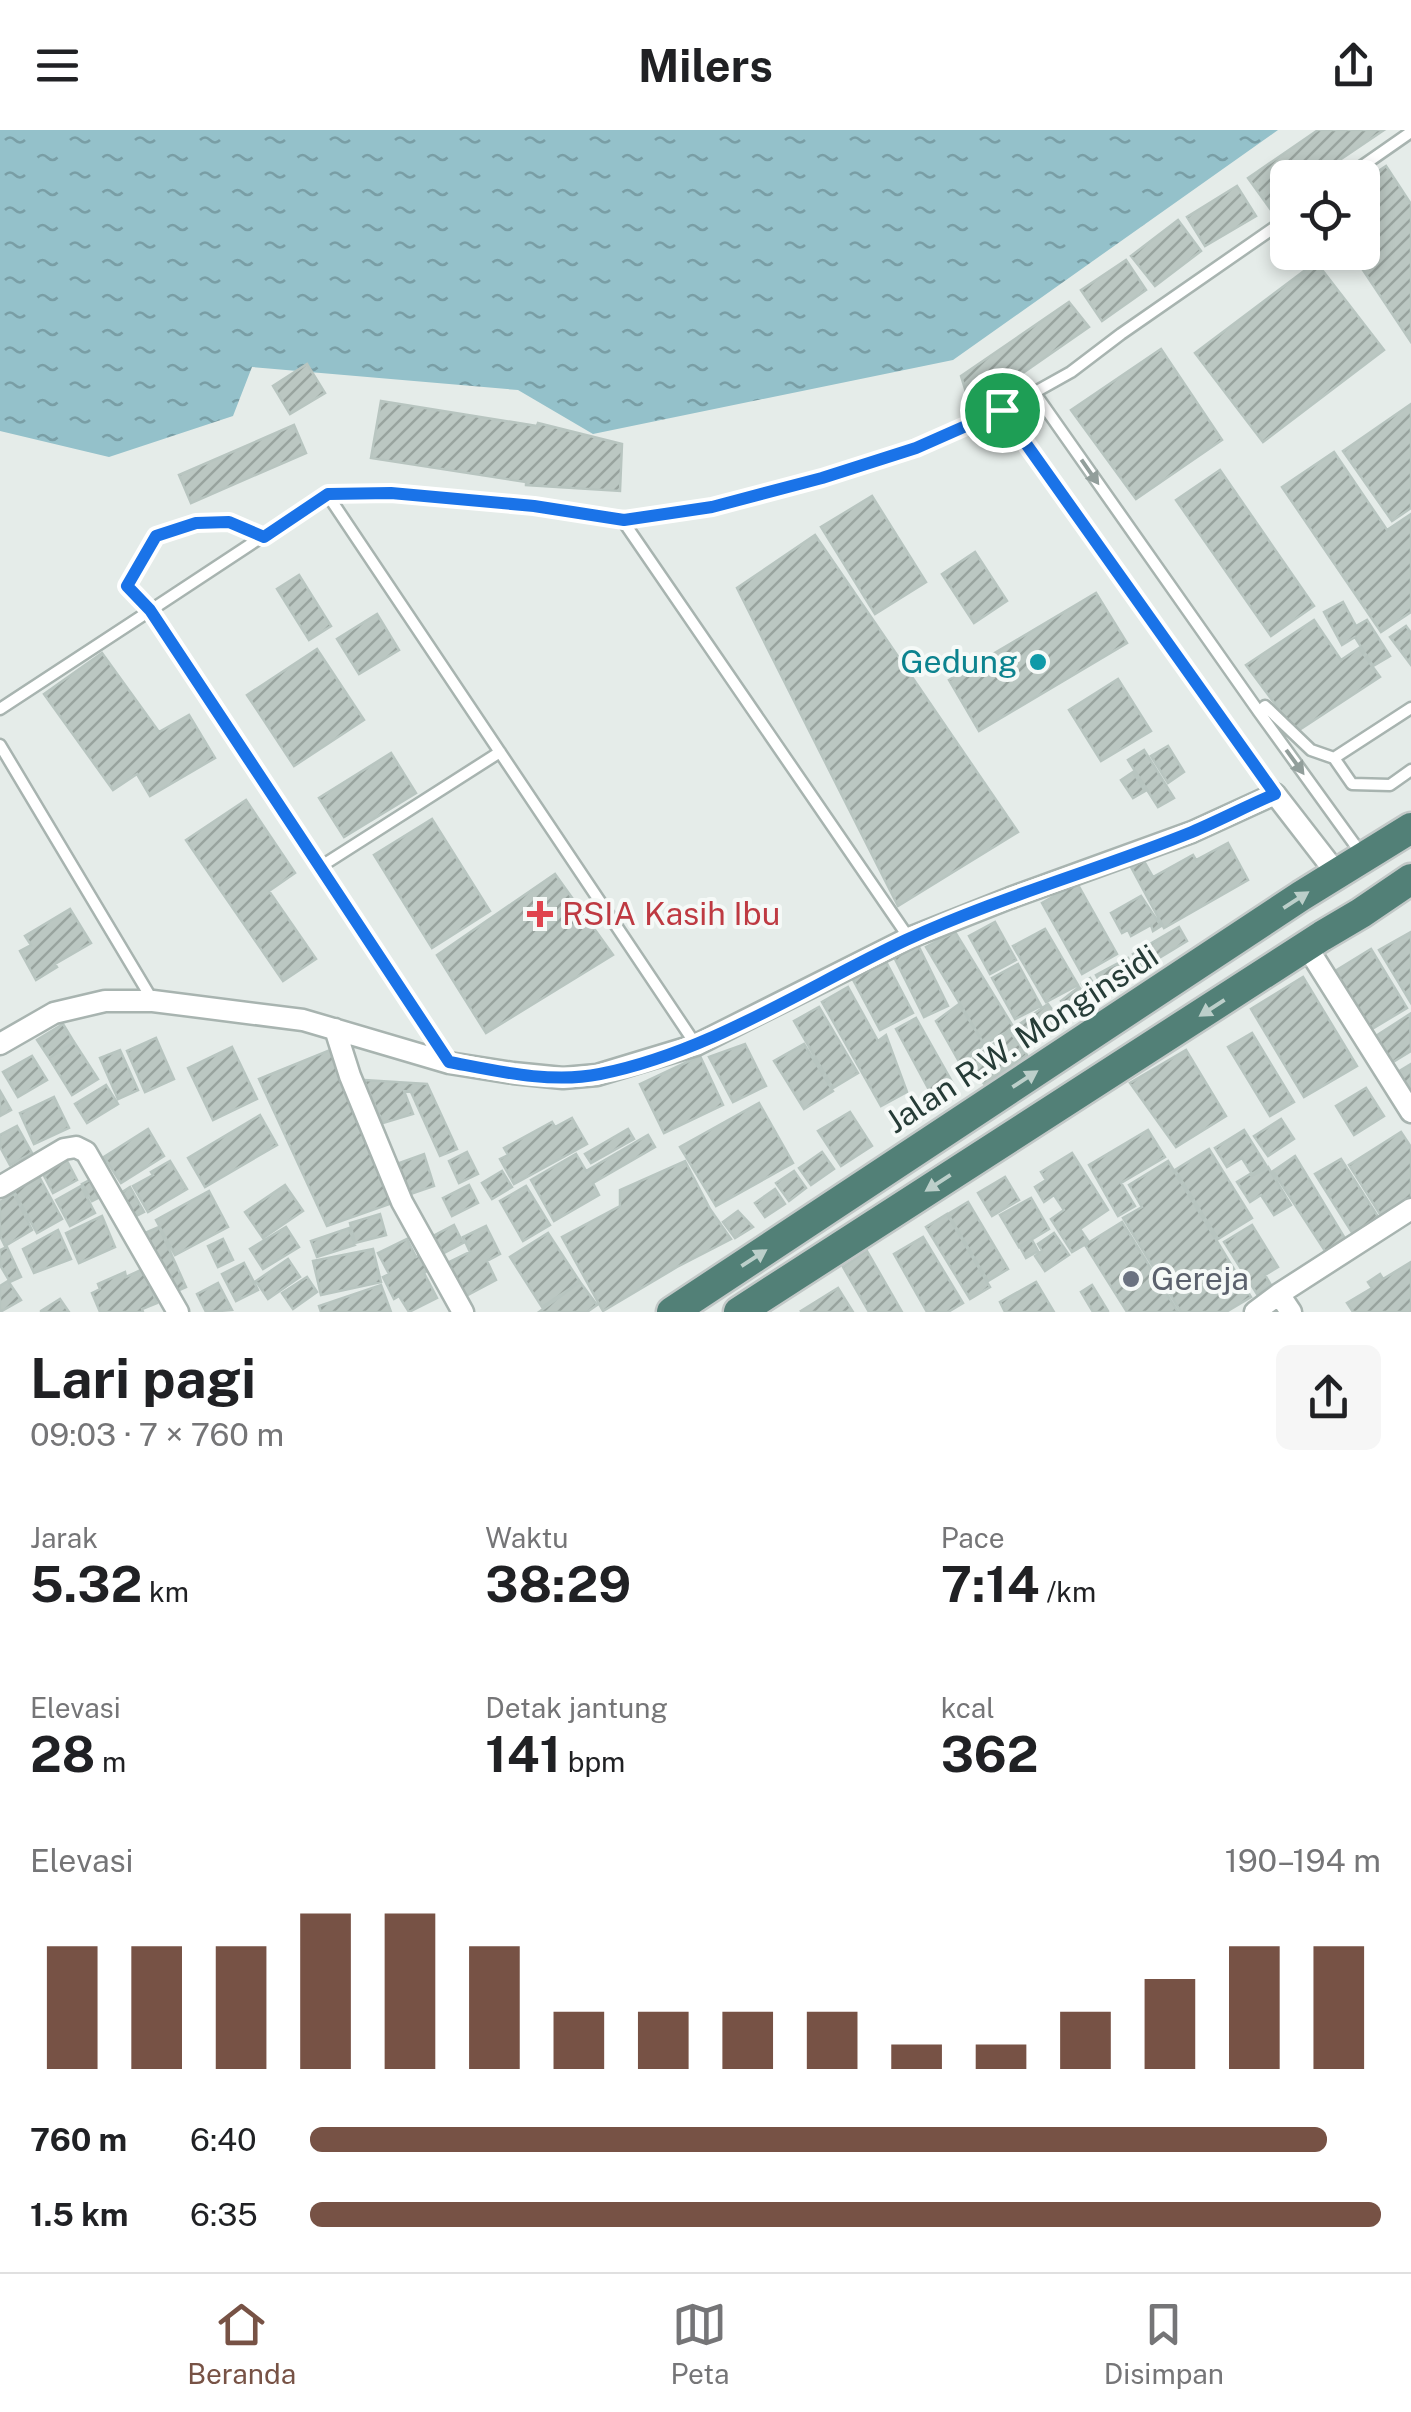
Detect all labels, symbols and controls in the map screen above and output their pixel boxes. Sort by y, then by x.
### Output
icon: menu [30,38,85,93]
icon: share [1326,38,1381,93]
text: Milers [638,39,773,92]
map controls [1270,160,1380,270]
button: locate [1270,160,1380,270]
pin [960,368,1045,453]
icon: arrive [975,383,1030,438]
one-way arrow [1080,458,1099,485]
place label: Gedung [900,643,1018,680]
marker: Gedung [1027,651,1049,673]
one-way arrow [1285,749,1305,775]
one-way arrow [1283,892,1310,910]
place label: RSIA Kasih Ibu [562,895,780,932]
marker: RSIA Kasih Ibu [527,901,553,927]
street label: Jalan R.W. Monginsidi [879,937,1165,1140]
one-way arrow [1198,998,1225,1016]
one-way arrow [1011,1071,1039,1089]
one-way arrow [924,1174,952,1192]
one-way arrow [740,1250,767,1268]
place label: Gereja [1151,1260,1249,1297]
marker: Gereja [1120,1268,1142,1290]
button: share [1276,1345,1381,1450]
text: Lari pagi [30,1346,256,1410]
text: 09:03 · 7 × 760 m [30,1416,284,1453]
text: Jarak [30,1521,98,1554]
text: Waktu [485,1521,569,1554]
text: Pace [941,1521,1005,1554]
text: 5.32 [30,1554,142,1613]
text: 38:29 [485,1554,631,1613]
text: 7:14 [941,1554,1040,1613]
text: km [142,1575,189,1608]
text: /km [1040,1575,1096,1608]
text: Elevasi [30,1691,121,1724]
text: Detak jantung [485,1691,668,1724]
text: kcal [941,1691,995,1724]
text: 28 [30,1724,95,1783]
text: 141 [485,1724,561,1783]
text: 362 [941,1724,1039,1783]
text: m [95,1745,126,1778]
text: bpm [561,1745,625,1778]
text: Elevasi [30,1842,134,1879]
text: 190–194 m [1225,1842,1381,1879]
text: 760 m [30,2121,127,2158]
text: 6:40 [190,2121,257,2158]
text: 1.5 km [30,2196,128,2233]
text: 6:35 [190,2196,258,2233]
tab: Beranda [187,2297,296,2390]
tab: Peta [670,2297,730,2390]
tab: Disimpan [1104,2297,1224,2390]

